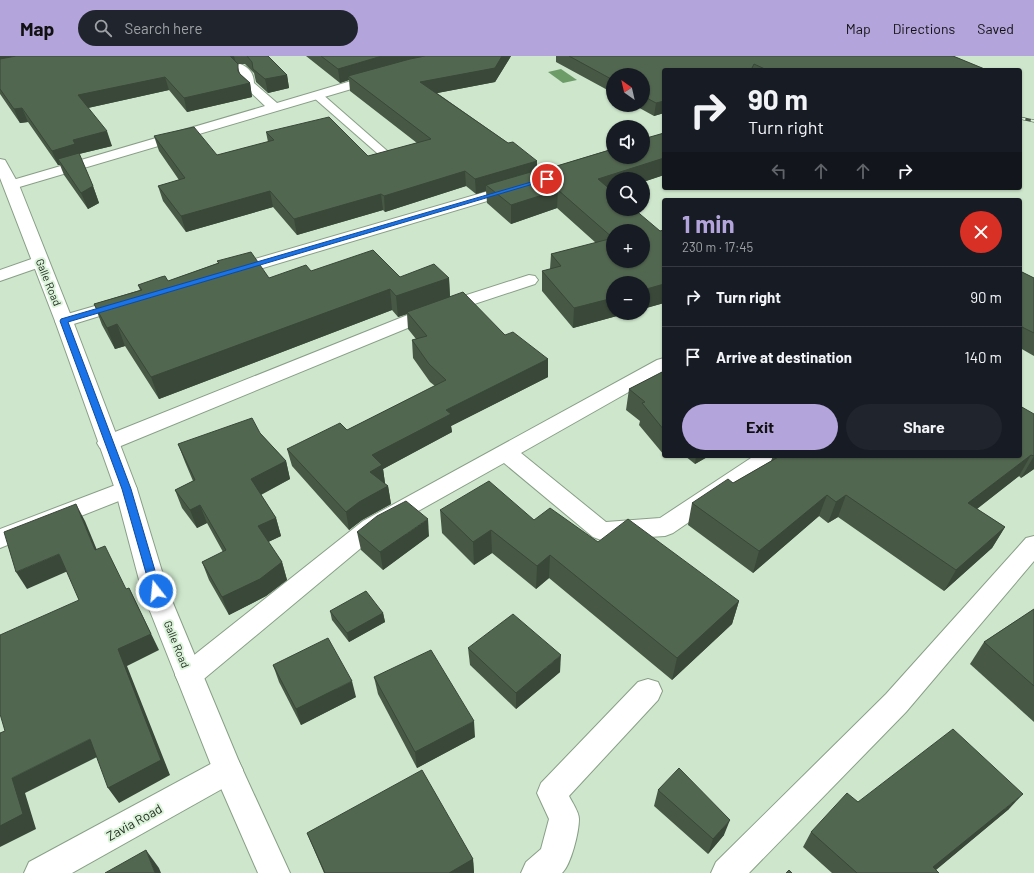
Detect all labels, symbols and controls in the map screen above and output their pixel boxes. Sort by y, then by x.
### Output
search box [78,10,358,46]
text: Map [20,17,54,40]
icon: search [92,17,114,39]
text: Search here [124,19,202,37]
text: Map [846,20,871,37]
text: Directions [893,20,955,37]
text: Saved [977,20,1014,37]
north arrow [606,68,650,112]
map controls [606,68,650,320]
text: 90 m [748,82,808,116]
icon: right [682,84,734,136]
text: Turn right [748,116,824,138]
button: sound [606,120,650,164]
icon: left [768,160,790,182]
icon: ahead [810,160,832,182]
icon: ahead [852,160,874,182]
icon: right [894,160,916,182]
pin [530,162,564,196]
icon: arrive [536,168,558,190]
button: search [606,172,650,216]
text: 1 min [682,209,735,238]
button: close [960,211,1002,253]
button: + [606,224,650,268]
text: 230 m · 17:45 [682,239,753,255]
street label: Galle Road [34,257,64,307]
button: − [606,276,650,320]
icon: right [682,286,704,308]
text: Turn right [716,288,781,306]
text: 90 m [970,288,1002,306]
icon: arrive [682,346,704,368]
text: Arrive at destination [716,348,852,366]
text: 140 m [965,348,1002,366]
button: Exit [682,404,838,450]
button: Share [846,404,1002,450]
position arrow [135,570,177,612]
street label: Galle Road [162,619,192,669]
street label: Zavia Road [103,800,165,844]

